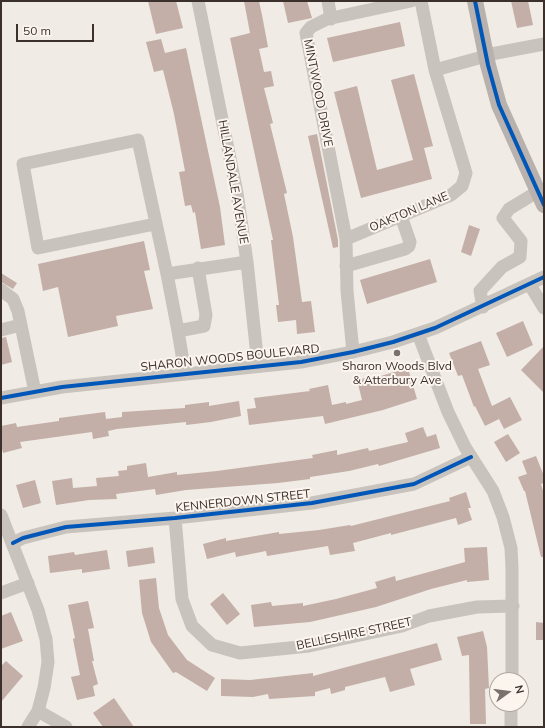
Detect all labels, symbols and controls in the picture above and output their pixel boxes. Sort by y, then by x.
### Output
scale bar [18,16,96,42]
text: 50 m [23,23,51,38]
street label: MINTWOOD DRIVE [301,38,335,148]
street label: HILLANDALE AVENUE [215,119,251,245]
street label: OAKTON LANE [367,189,451,235]
street label: SHARON WOODS BOULEVARD [140,341,320,375]
marker: Sharon Woods Blvd & Atterbury Ave [392,348,402,358]
place label: Sharon Woods Blvd & Atterbury Ave [342,359,452,387]
street label: KENNERDOWN STREET [175,487,311,515]
street label: BELLESHIRE STREET [295,615,413,653]
north arrow [489,672,529,712]
text: N [512,684,527,695]

